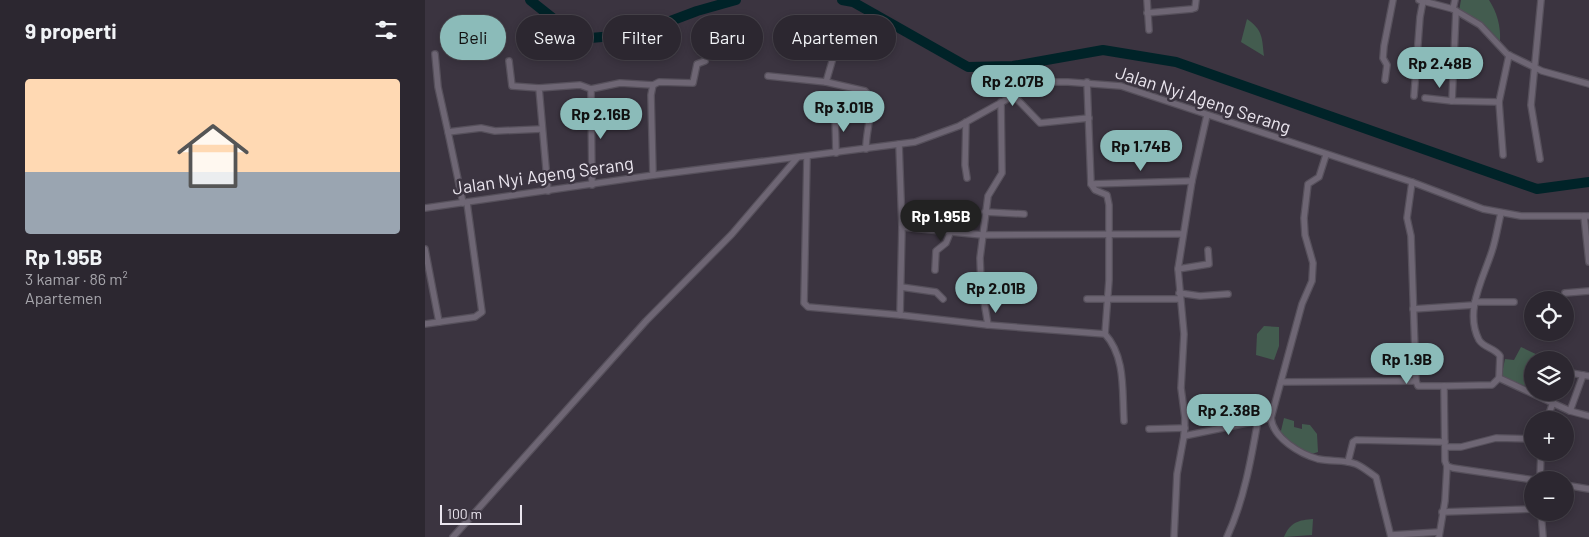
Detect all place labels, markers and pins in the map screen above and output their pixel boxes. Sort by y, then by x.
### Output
pin: Rp 2.48B [1388,46,1492,89]
pin: Rp 2.07B [961,64,1065,107]
pin: Rp 3.01B [792,90,896,133]
pin: Rp 2.16B [549,98,653,140]
pin: Rp 1.74B [1089,130,1193,172]
pin: Rp 1.95B [889,200,993,242]
pin: Rp 2.01B [944,272,1048,314]
pin: Rp 1.9B [1361,342,1453,385]
pin: Rp 2.38B [1177,394,1281,436]

